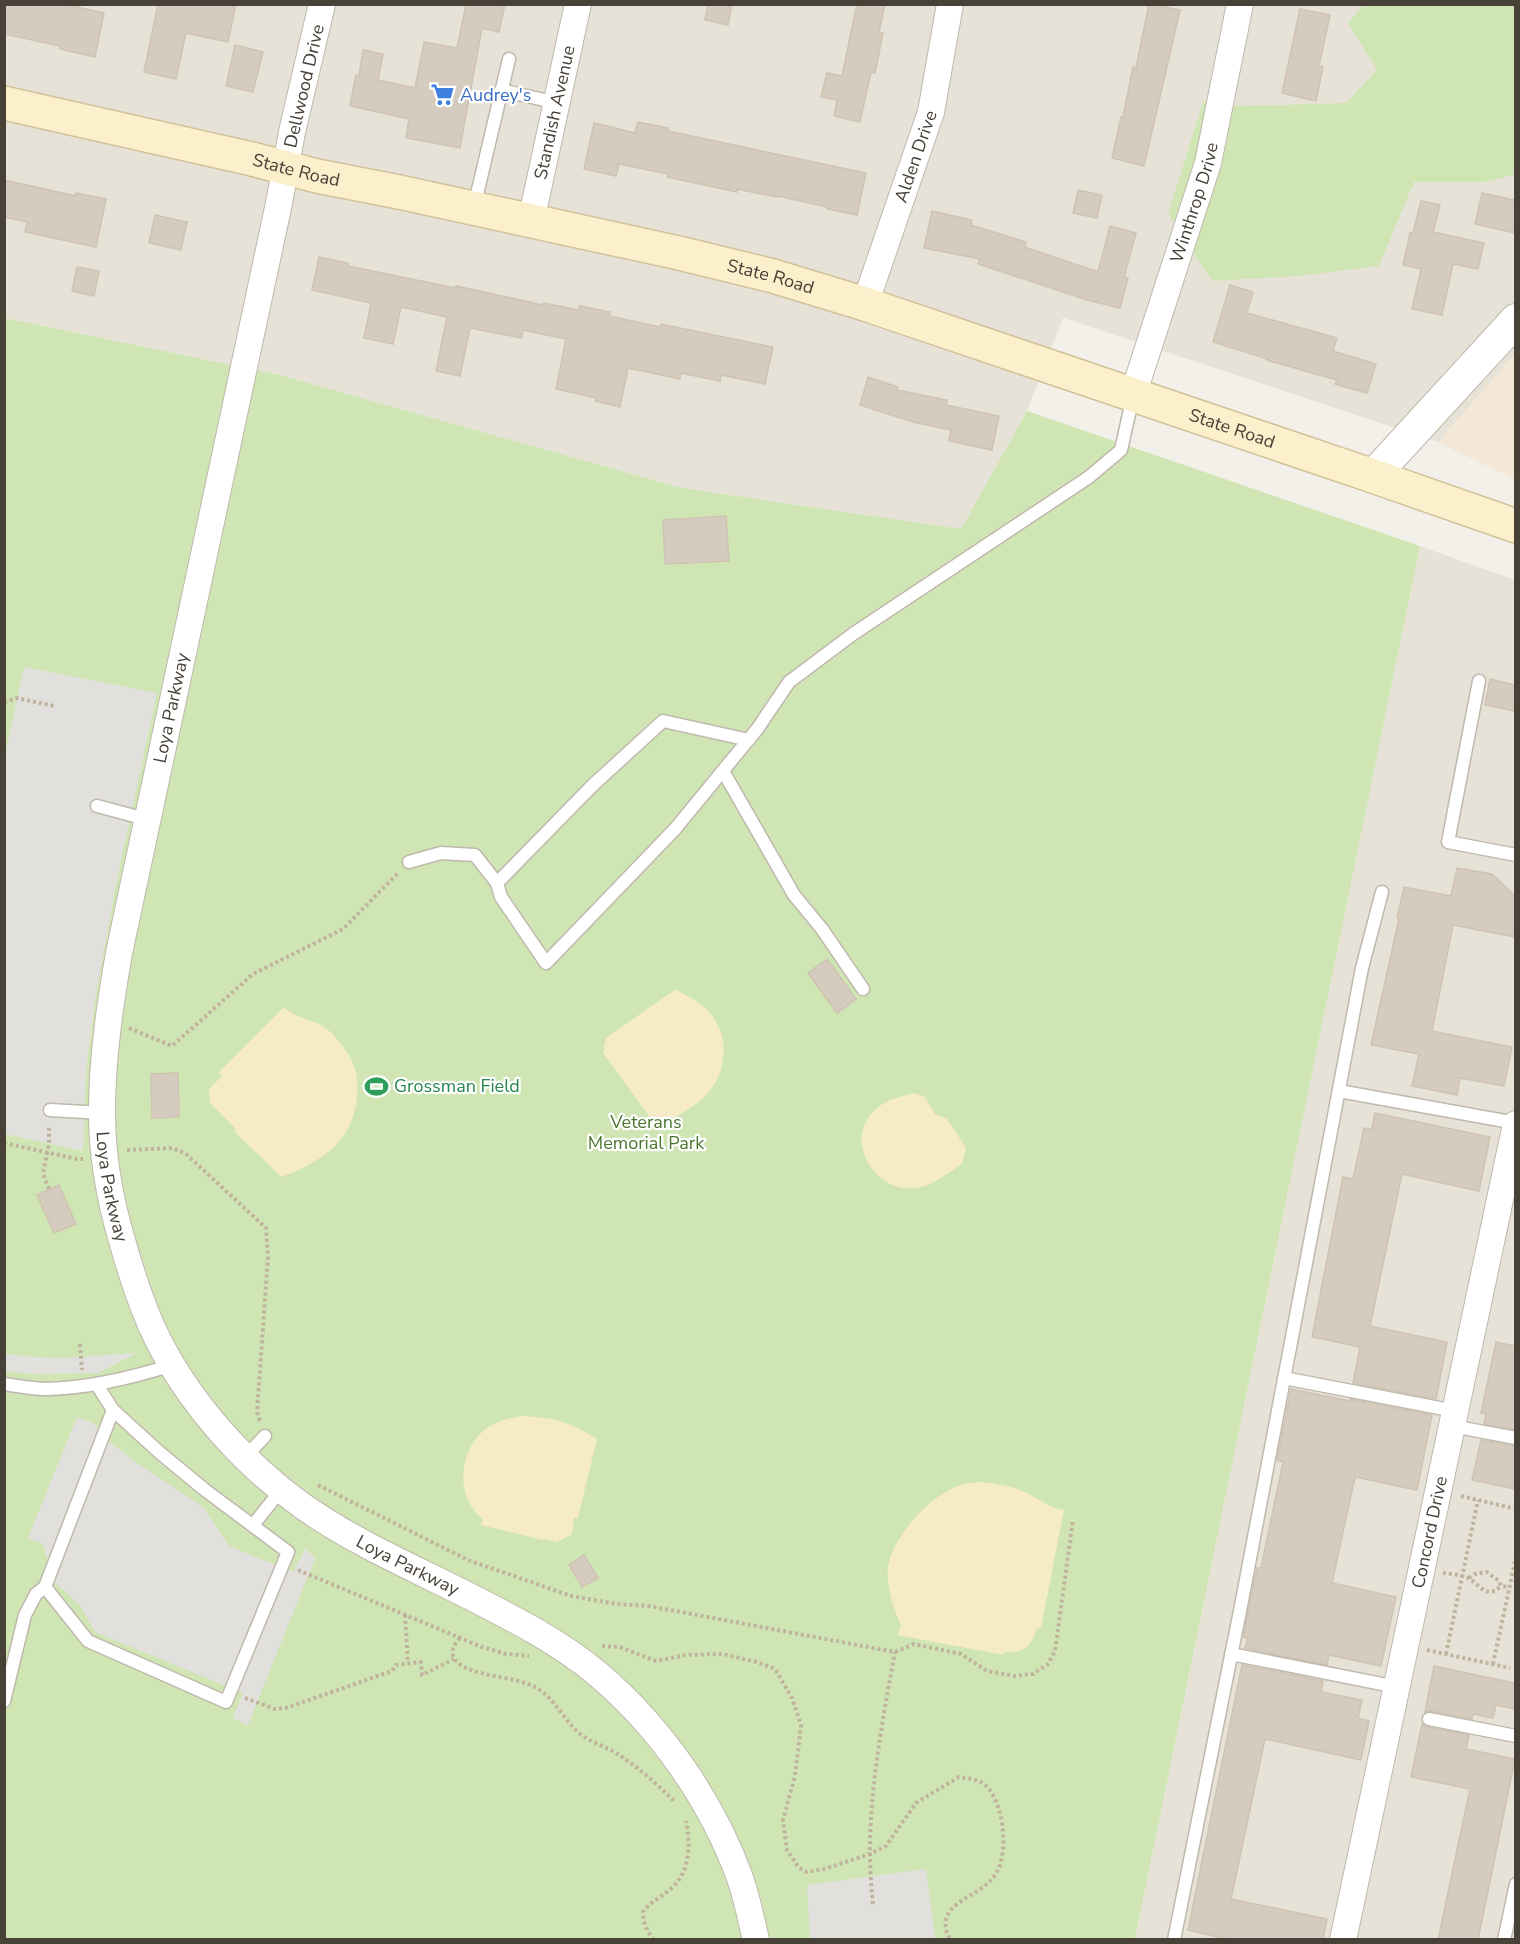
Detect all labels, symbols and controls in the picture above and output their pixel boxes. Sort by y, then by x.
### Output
street label: Dellwood Drive [278,22,330,150]
street label: Standish Avenue [528,43,581,182]
supermarket icon: Audrey's [429,82,455,108]
place label: Audrey's [460,83,531,107]
street label: Alden Drive [889,107,943,206]
street label: Winthrop Drive [1164,140,1224,266]
street label: State Road [250,148,342,192]
street label: State Road [725,253,817,300]
street label: State Road [1186,403,1278,454]
street label: Loya Parkway [148,650,195,765]
sports icon: Grossman Field [363,1073,389,1099]
place label: Grossman Field [394,1074,520,1098]
park label: Veterans Memorial Park [588,1110,705,1155]
street label: Loya Parkway [90,1131,134,1246]
street label: Concord Drive [1406,1474,1453,1590]
street label: Loya Parkway [352,1529,464,1601]

